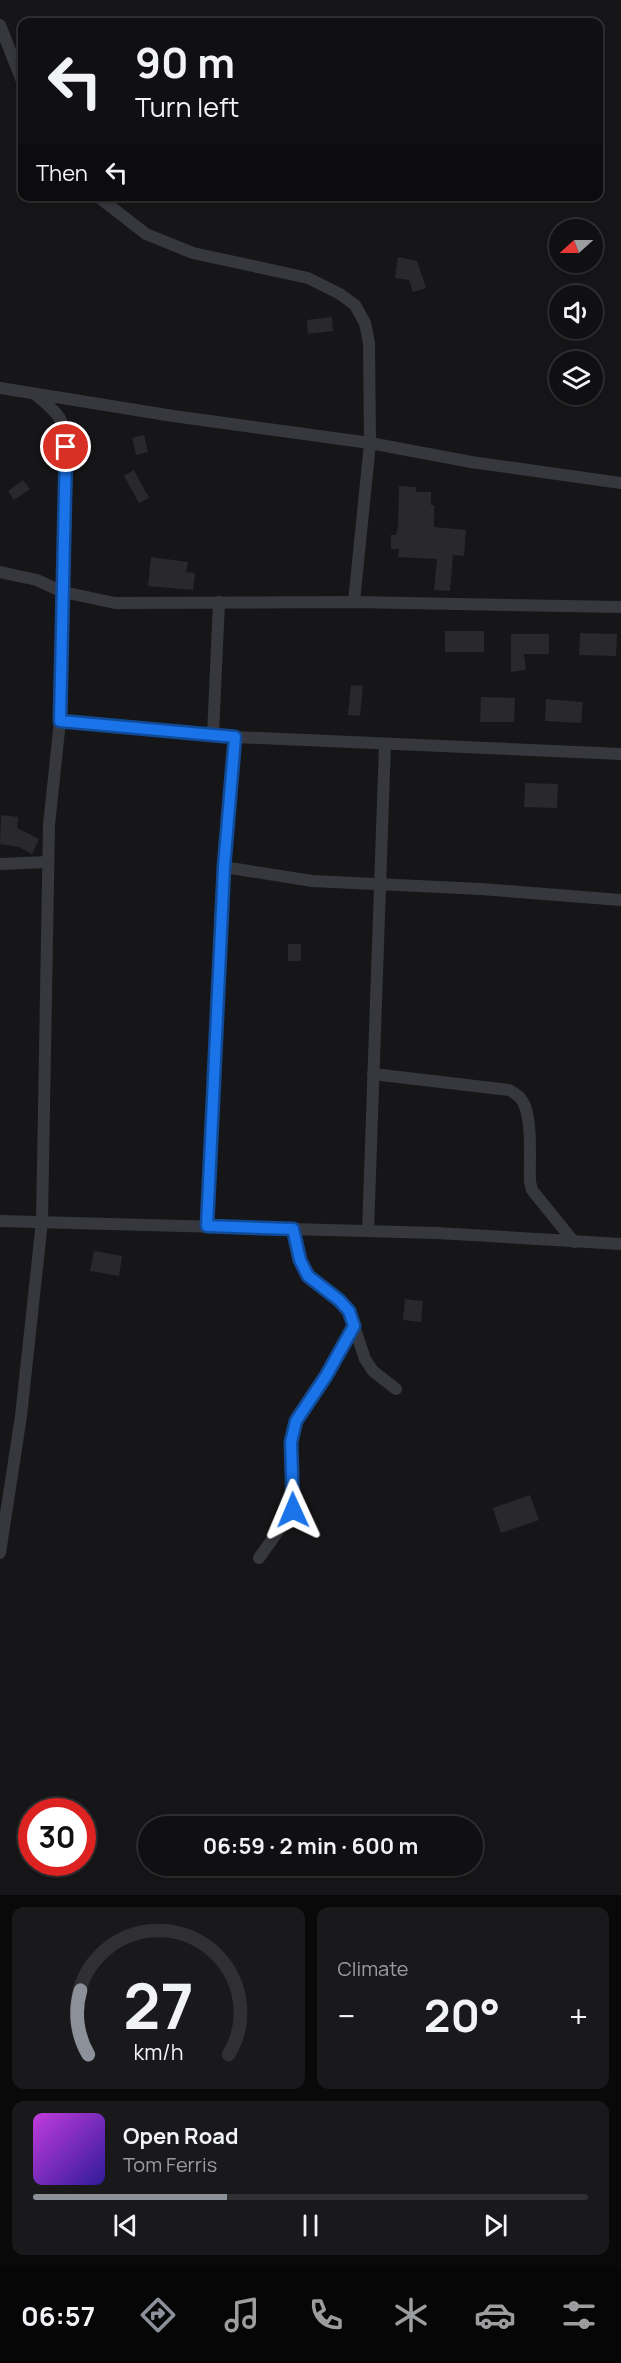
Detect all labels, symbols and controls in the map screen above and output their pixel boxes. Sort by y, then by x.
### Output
text: 90 m [135,33,235,91]
icon: left [36,42,114,120]
text: Turn left [135,88,239,125]
icon: left [100,156,133,189]
text: Then [36,158,88,188]
north arrow [549,219,603,273]
map controls [549,219,603,405]
button: sound [549,285,603,339]
button: layers [549,351,603,405]
pin [40,421,91,472]
icon: arrive [49,430,82,463]
position arrow [261,1478,325,1542]
speed limit sign: 30 [18,1798,96,1876]
text: 06:59 · 2 min · 600 m [203,1831,418,1861]
text: Climate [338,1955,409,1982]
text: 27 [123,1962,193,2048]
text: 20° [424,1984,500,2046]
text: − [338,1993,355,2038]
text: + [569,1993,588,2038]
text: km/h [133,2037,183,2066]
text: Open Road [123,2121,238,2151]
text: Tom Ferris [123,2151,217,2178]
icon: previous [109,2209,142,2242]
icon: pause [294,2209,327,2242]
icon: next [479,2209,512,2242]
icon: directions [137,2294,179,2336]
icon: music [221,2294,263,2336]
icon: phone [305,2294,347,2336]
icon: climate [390,2294,432,2336]
icon: car [474,2294,516,2336]
icon: filters [558,2294,600,2336]
text: 06:57 [21,2297,95,2334]

